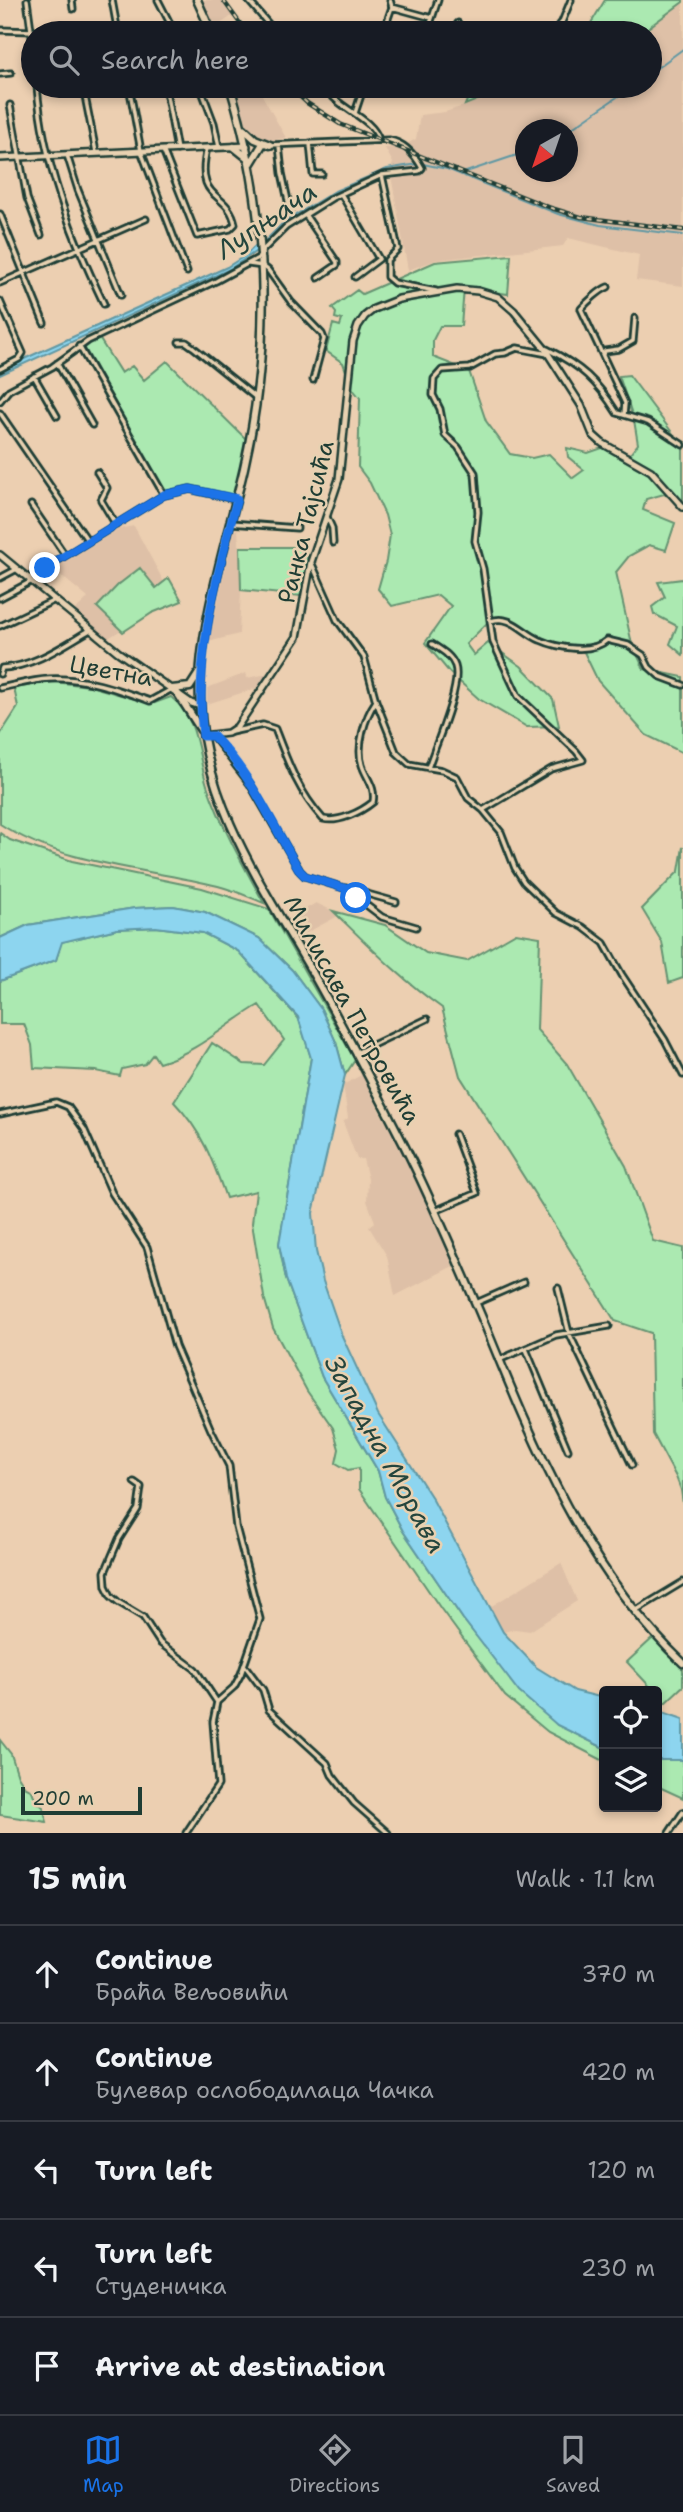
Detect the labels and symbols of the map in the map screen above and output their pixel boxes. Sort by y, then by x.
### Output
north arrow [515,119,578,182]
water label: Лупњача [208,173,323,267]
street label: Ранка Тајсића [270,437,342,607]
route end [29,552,60,583]
street label: Цветна [67,648,155,694]
route start [340,882,371,913]
street label: Милисава Петровића [276,890,428,1130]
water label: Западна Морава [317,1349,455,1559]
scale bar [21,1784,142,1816]

